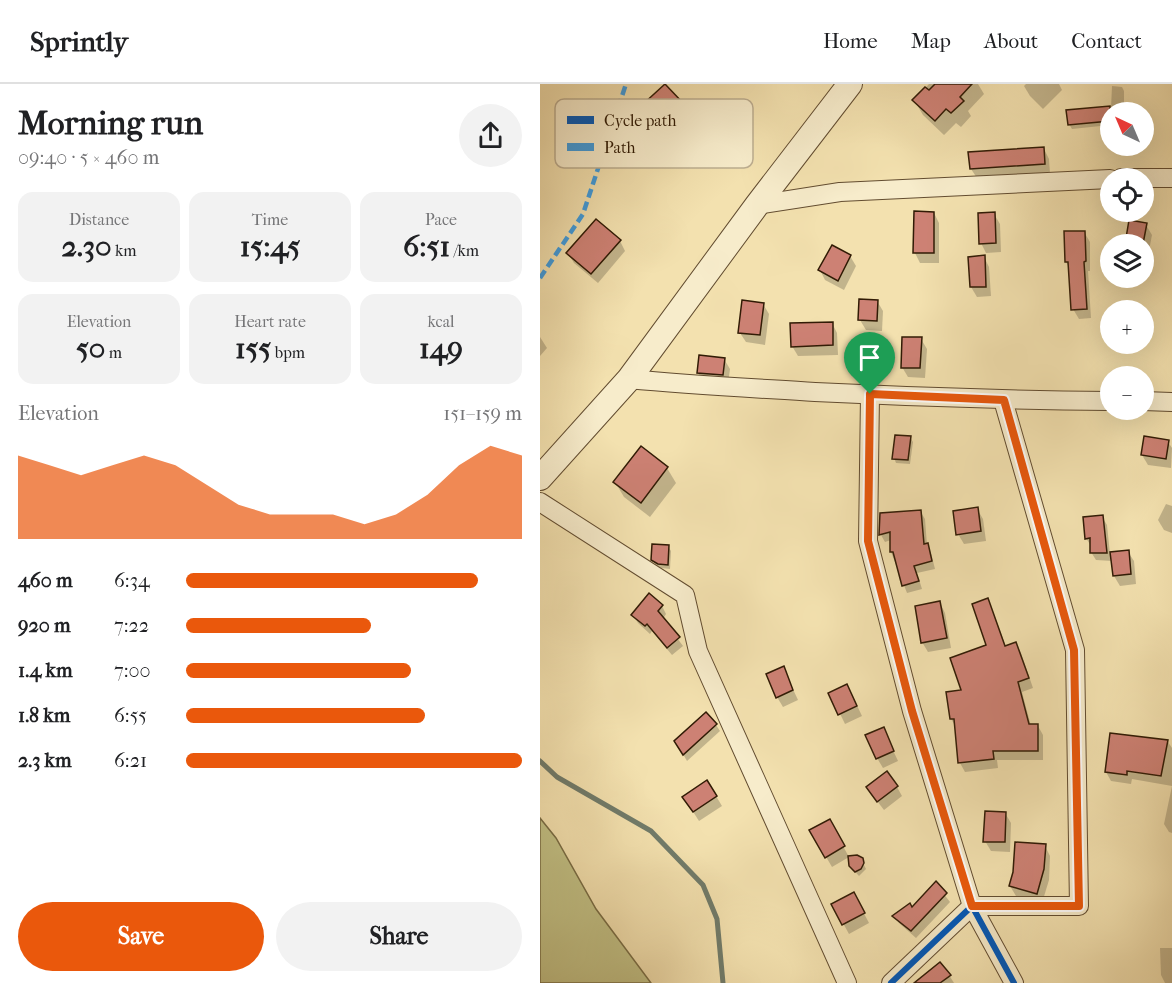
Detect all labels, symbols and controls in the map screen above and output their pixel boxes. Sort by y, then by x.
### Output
text: Sprintly [30,25,128,58]
text: Home [823,29,878,53]
text: Map [911,29,951,53]
text: About [984,29,1038,53]
text: Contact [1071,29,1142,53]
legend [555,99,753,168]
north arrow [1100,102,1154,156]
map controls [1100,102,1154,420]
text: Morning run [18,104,203,143]
button: share [459,104,522,167]
text: Cycle path [604,111,676,130]
text: Path [604,138,636,157]
text: 09:40 · 5 × 460 m [18,146,159,169]
button: locate [1100,168,1154,222]
text: Distance [69,210,129,229]
text: Time [252,210,288,229]
text: Pace [425,210,457,229]
text: 2.30 [61,229,112,264]
text: 15:45 [240,229,300,264]
text: 6:51 [403,229,450,264]
button: layers [1100,234,1154,288]
text: km [112,241,137,260]
text: /km [450,241,479,260]
button: + [1100,300,1154,354]
text: Elevation [67,312,131,331]
text: Heart rate [234,312,306,331]
text: kcal [428,312,454,331]
text: 50 [76,331,105,366]
text: 155 [235,331,271,366]
text: 149 [419,331,463,366]
pin [844,332,895,394]
icon: arrive [853,341,886,374]
text: m [105,343,122,362]
text: bpm [271,343,305,362]
button: − [1100,366,1154,420]
text: Elevation [18,402,99,425]
text: 151–159 m [443,402,522,425]
text: 460 m [18,569,73,592]
text: 6:34 [114,569,150,592]
text: 920 m [18,614,71,637]
text: 7:22 [114,614,149,637]
text: 1.4 km [18,659,73,682]
text: 7:00 [114,659,151,682]
text: 1.8 km [18,704,70,727]
text: 6:55 [114,704,147,727]
text: 2.3 km [18,749,72,772]
text: 6:21 [114,749,147,772]
button: Save [18,902,264,971]
button: Share [276,902,522,971]

